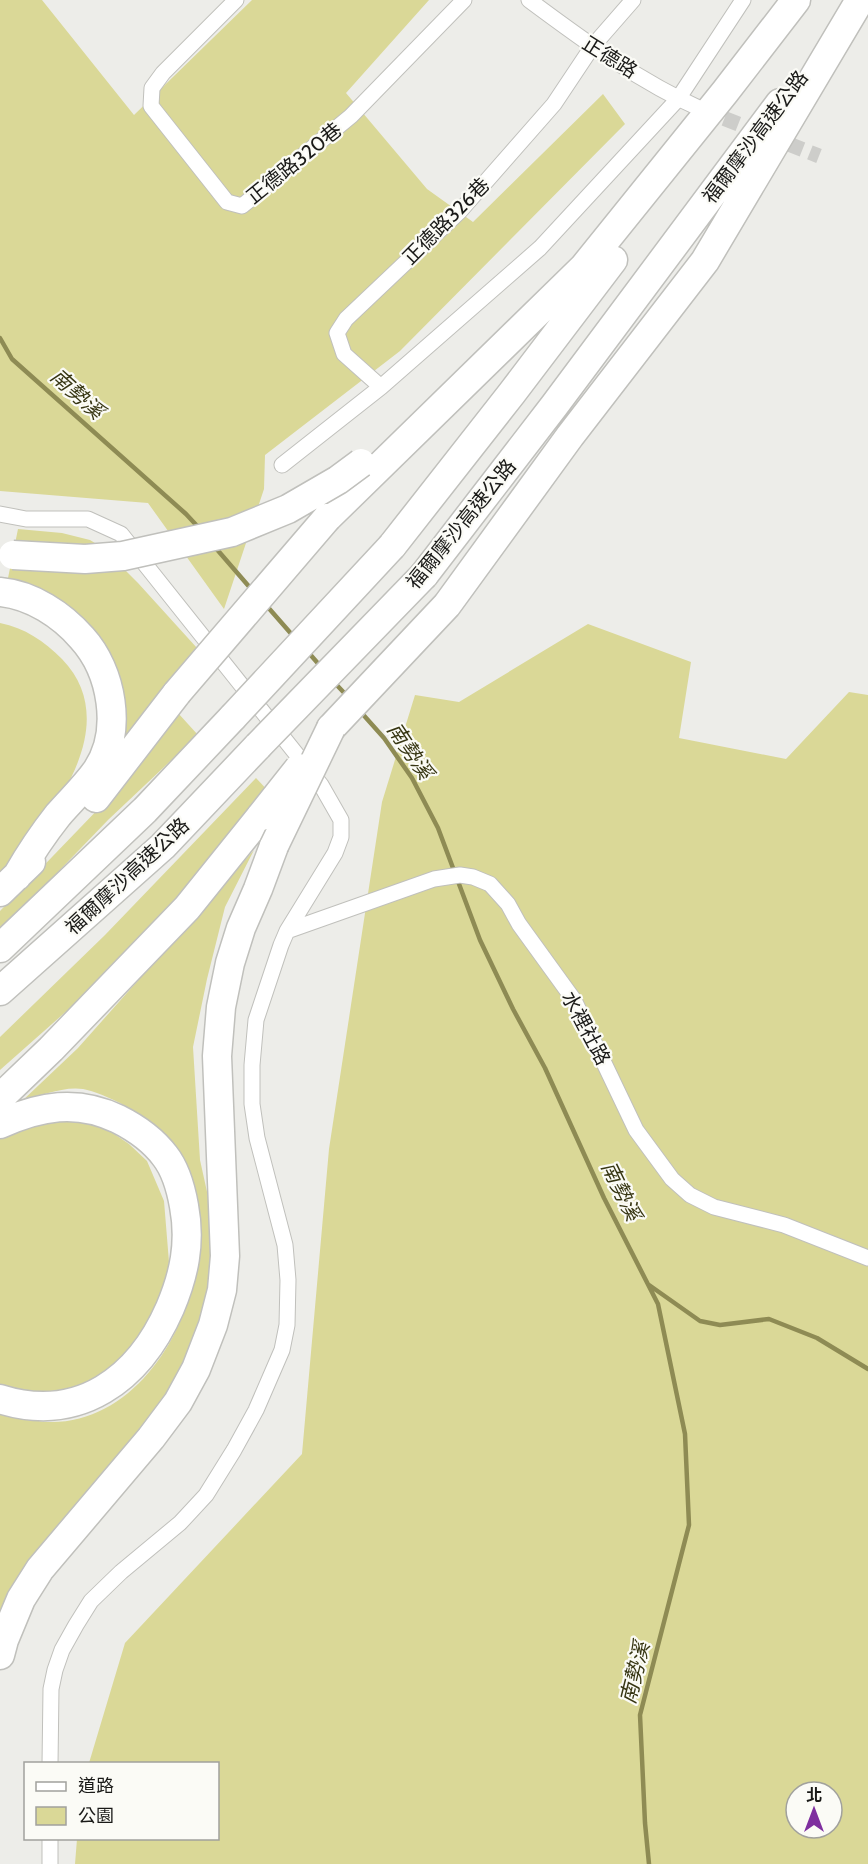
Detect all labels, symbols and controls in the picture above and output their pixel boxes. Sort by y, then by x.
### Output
street label: 正德路 [578,31,642,83]
street label: 福爾摩沙高速公路 [697,66,813,208]
street label: 正德路320巷 [242,117,346,209]
street label: 正德路326巷 [398,173,494,269]
water label: 南勢溪 [46,363,111,426]
street label: 福爾摩沙高速公路 [401,454,521,594]
water label: 南勢溪 [382,718,440,786]
street label: 福爾摩沙高速公路 [60,813,194,939]
street label: 水裡社路 [557,987,615,1069]
water label: 南勢溪 [596,1157,648,1227]
water label: 南勢溪 [615,1636,655,1706]
legend [24,1762,219,1840]
text: 道路 [78,1775,114,1797]
north arrow [784,1780,844,1840]
text: 北 [806,1786,822,1805]
text: 公園 [78,1805,114,1827]

